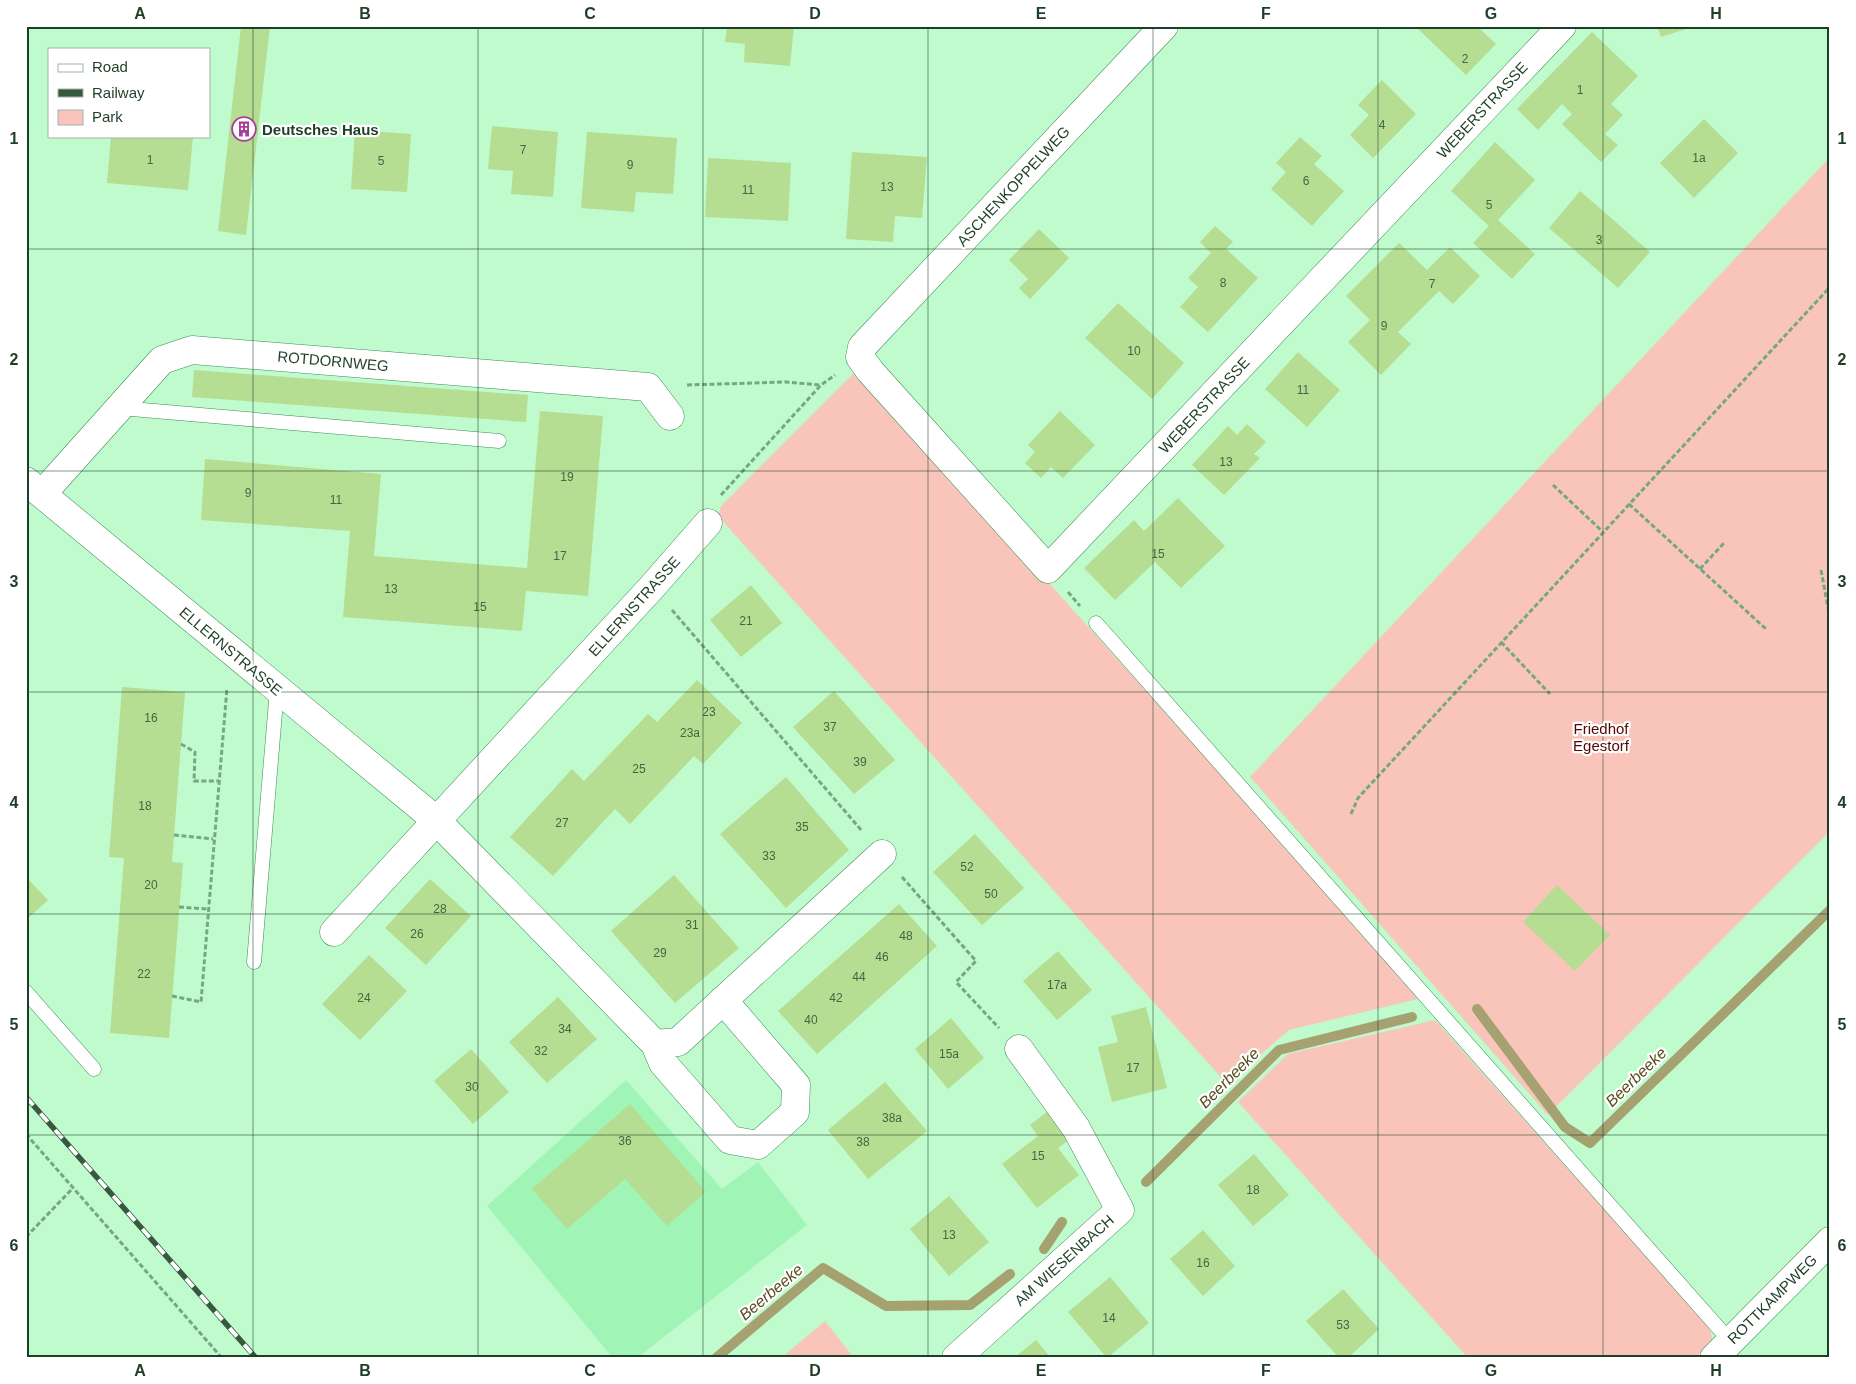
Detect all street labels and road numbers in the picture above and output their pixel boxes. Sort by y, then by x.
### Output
street label: WEBERSTRASSE [1433,58,1531,162]
street label: ASCHENKOPPELWEG [953,123,1073,249]
street label: ROTDORNWEG [277,348,389,374]
street label: WEBERSTRASSE [1155,353,1253,457]
street label: ELLERNSTRASSE [585,553,683,659]
street label: ELLERNSTRASSE [176,603,286,699]
street label: AM WIESENBACH [1011,1211,1117,1309]
street label: ROTTKAMPWEG [1724,1251,1820,1347]

